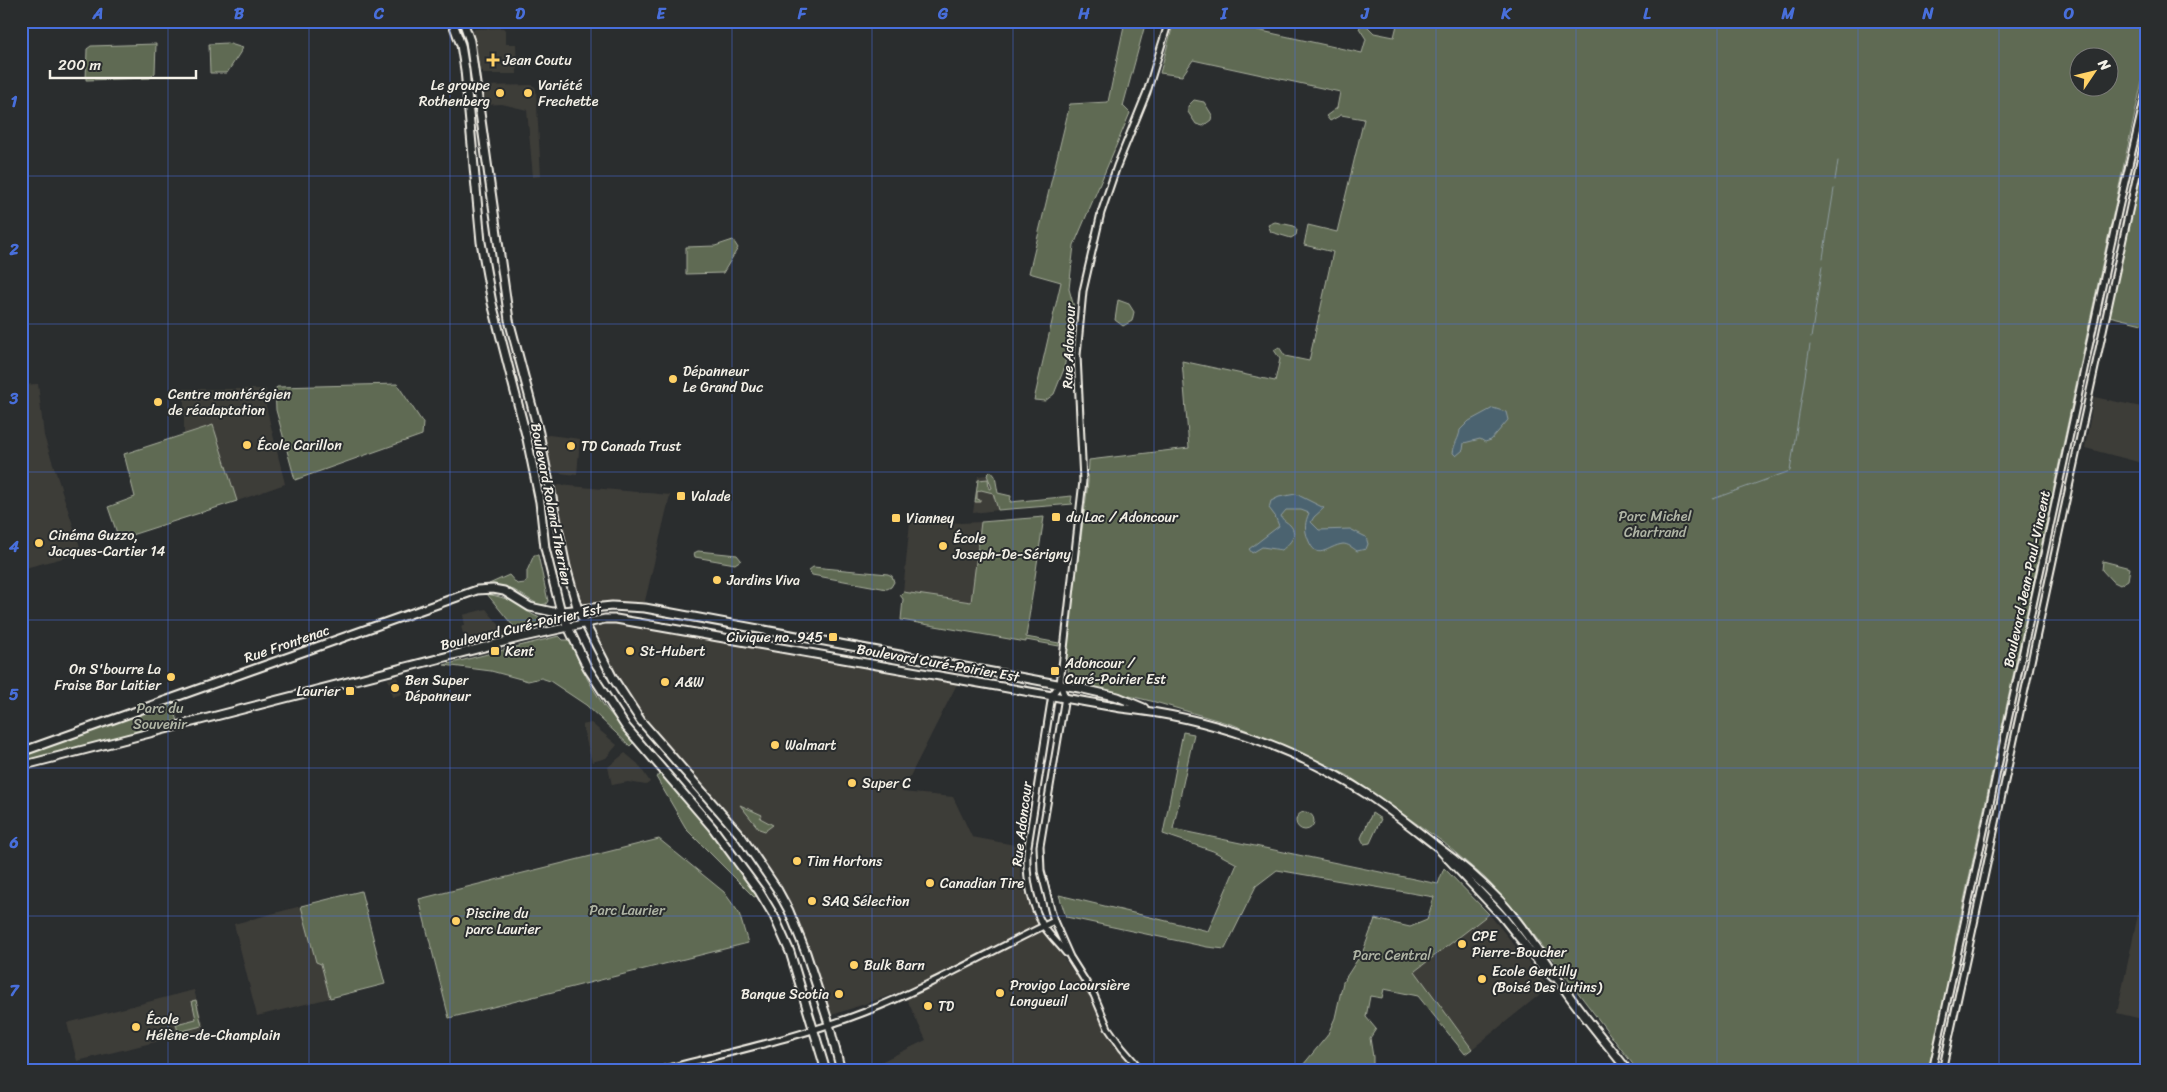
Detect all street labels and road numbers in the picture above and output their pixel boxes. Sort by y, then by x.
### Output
street label: Rue Adoncour [1055,302,1083,389]
street label: Boulevard Roland-Therrien [523,421,579,588]
street label: Boulevard Jean-Paul-Vincent [1996,488,2058,670]
street label: Boulevard Curé-Poirier Est [438,596,605,658]
street label: Rue Frontenac [241,618,333,670]
street label: Boulevard Curé-Poirier Est [855,636,1023,690]
street label: Rue Adoncour [1004,779,1040,868]

